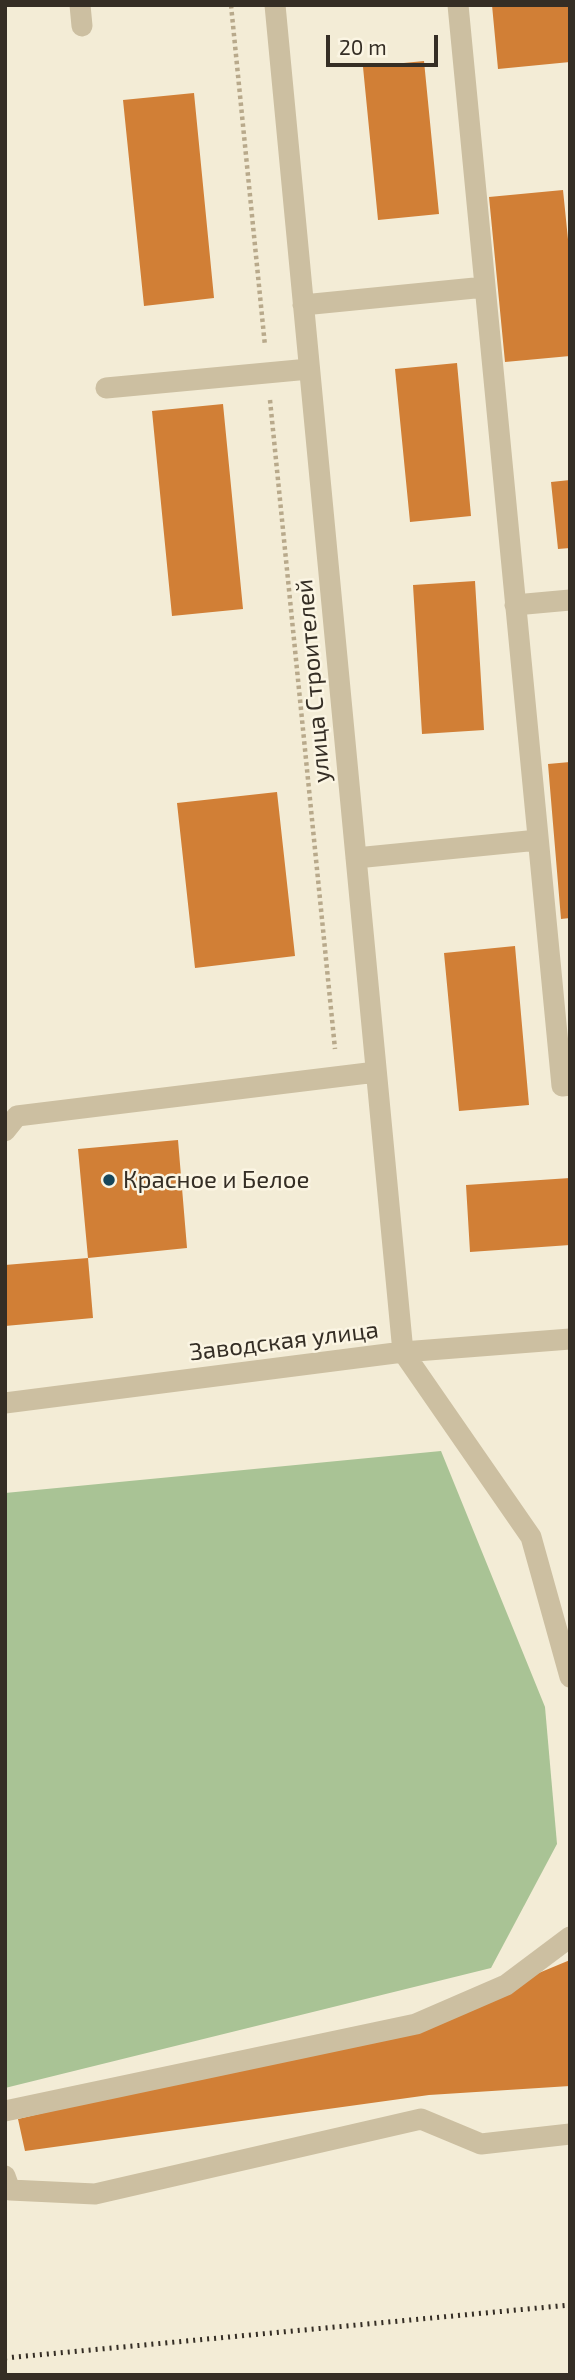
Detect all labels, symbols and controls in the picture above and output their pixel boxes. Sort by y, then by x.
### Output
scale bar [330,21,442,65]
text: 20 m [339,34,387,59]
street label: улица Строителей [290,578,336,784]
place label: Красное и Белое [123,1166,309,1194]
marker: Красное и Белое [101,1172,117,1188]
street label: Заводская улица [188,1315,380,1367]

